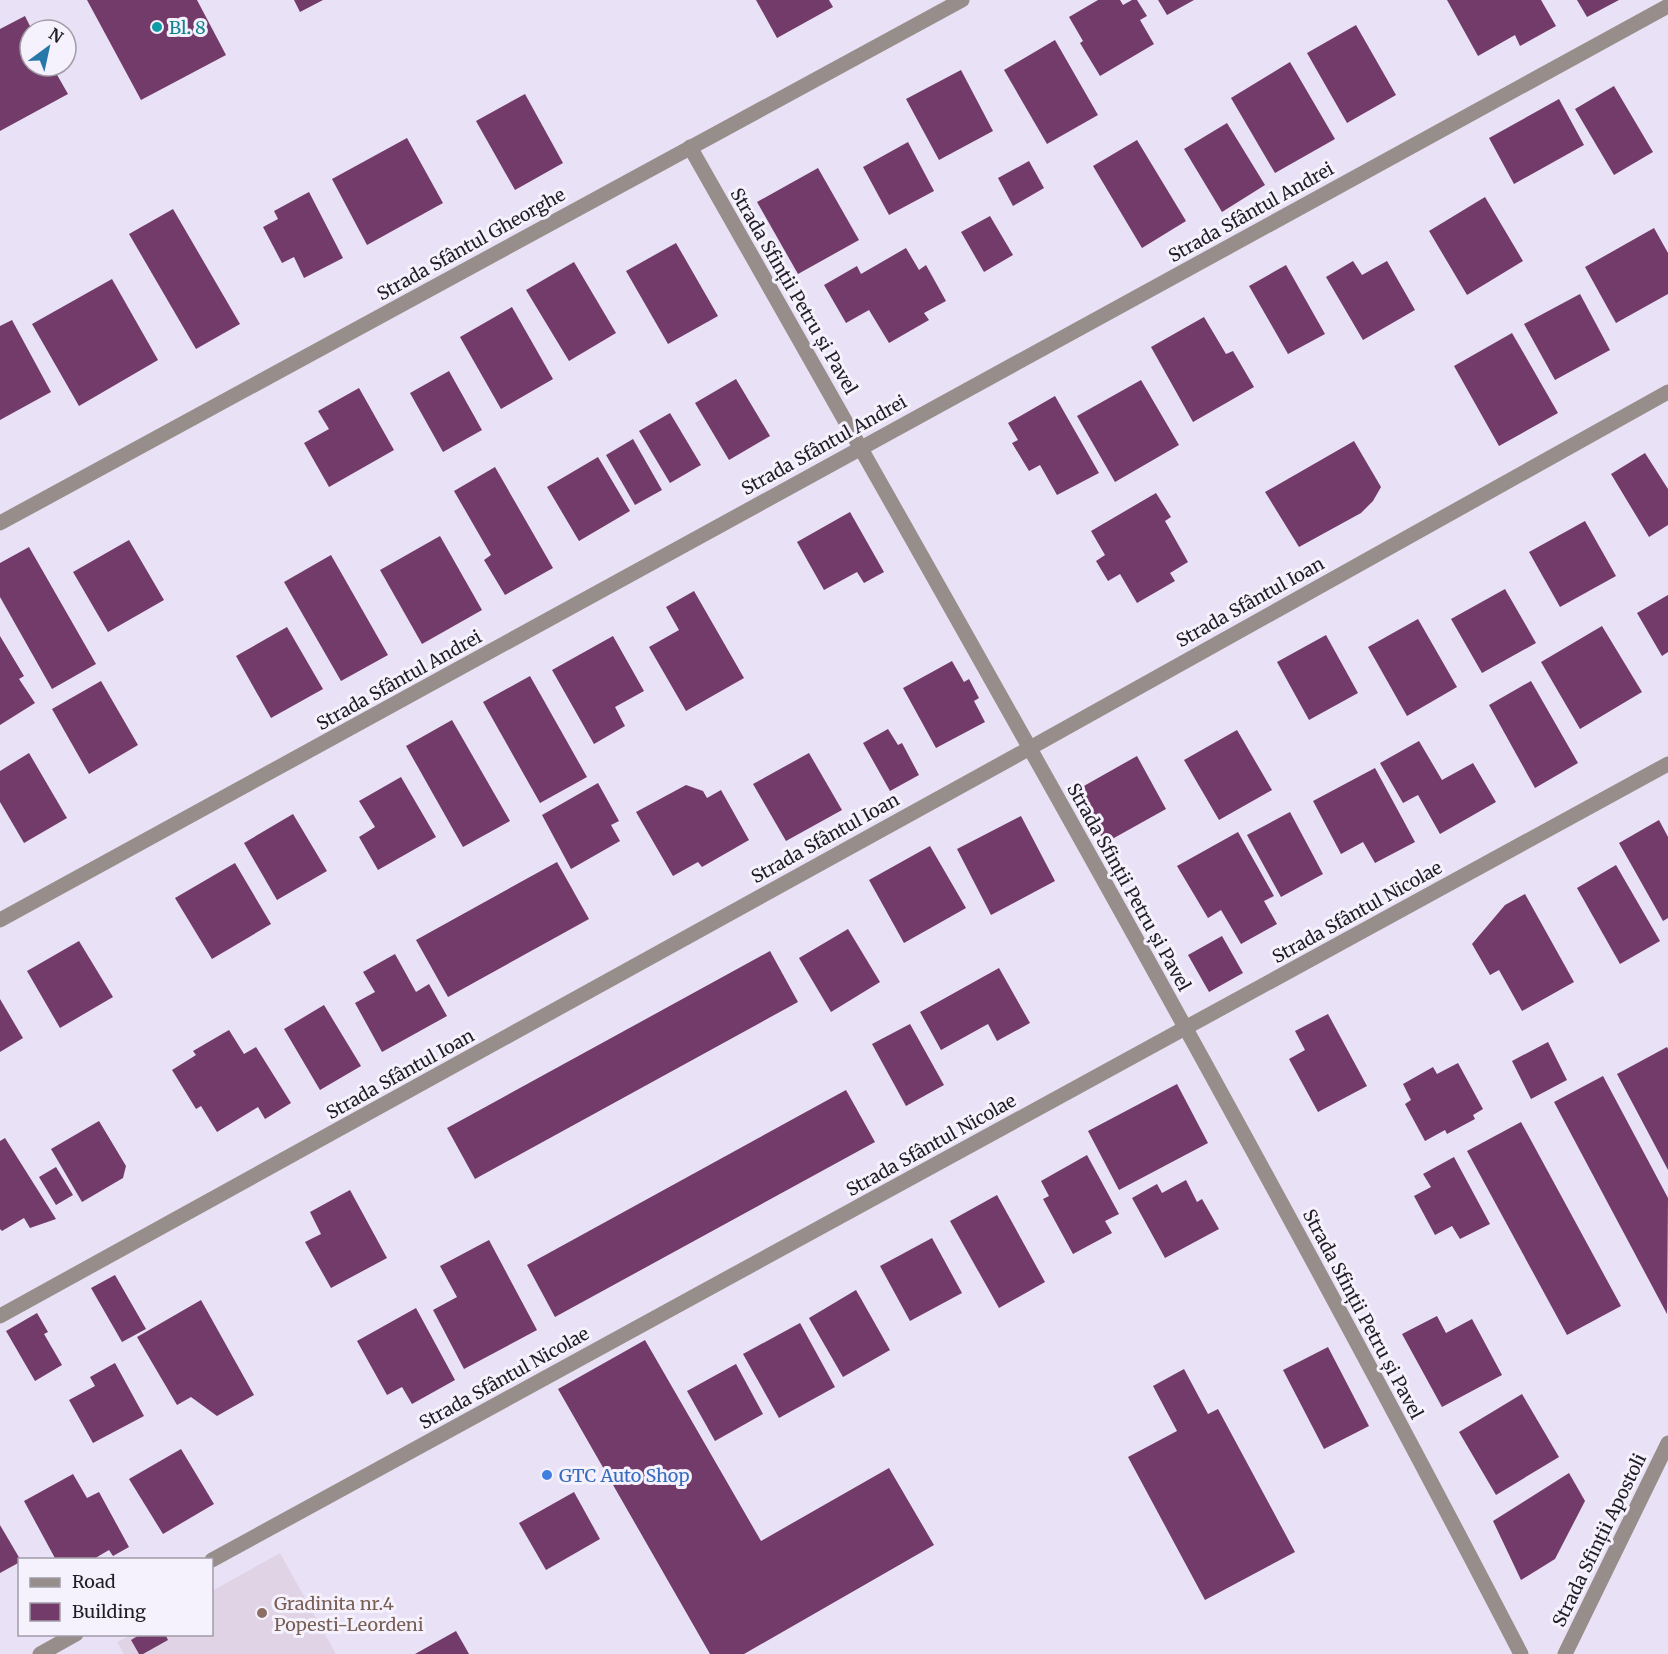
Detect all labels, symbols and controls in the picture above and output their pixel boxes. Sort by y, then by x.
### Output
place label: Bl. 8 [169,16,206,39]
north arrow [18,18,78,78]
marker: Bl. 8 [150,20,164,34]
text: N [45,24,67,47]
street label: Strada Sfântul Andrei [1164,157,1338,267]
street label: Strada Sfântul Gheorghe [373,183,569,305]
street label: Strada Sfinții Petru și Pavel [725,184,863,399]
street label: Strada Sfântul Andrei [737,390,911,500]
street label: Strada Sfântul Ioan [1172,552,1328,652]
street label: Strada Sfântul Andrei [312,625,486,735]
street label: Strada Sfinții Petru și Pavel [1062,779,1196,995]
street label: Strada Sfântul Ioan [747,788,903,888]
street label: Strada Sfântul Nicolae [1268,856,1446,968]
street label: Strada Sfântul Ioan [322,1024,478,1124]
street label: Strada Sfântul Nicolae [842,1089,1020,1201]
street label: Strada Sfinții Petru și Pavel [1298,1205,1428,1423]
street label: Strada Sfântul Nicolae [415,1322,593,1434]
street label: Strada Sfinții Apostoli [1547,1449,1651,1630]
place label: GTC Auto Shop [559,1464,689,1487]
marker: GTC Auto Shop [540,1468,554,1482]
legend [18,1558,213,1636]
text: Road [72,1570,116,1593]
place label: Gradinita nr.4 Popesti-Leordeni [274,1592,424,1636]
text: Building [72,1600,146,1623]
marker: Gradinita nr.4 Popesti-Leordeni [255,1606,269,1620]

